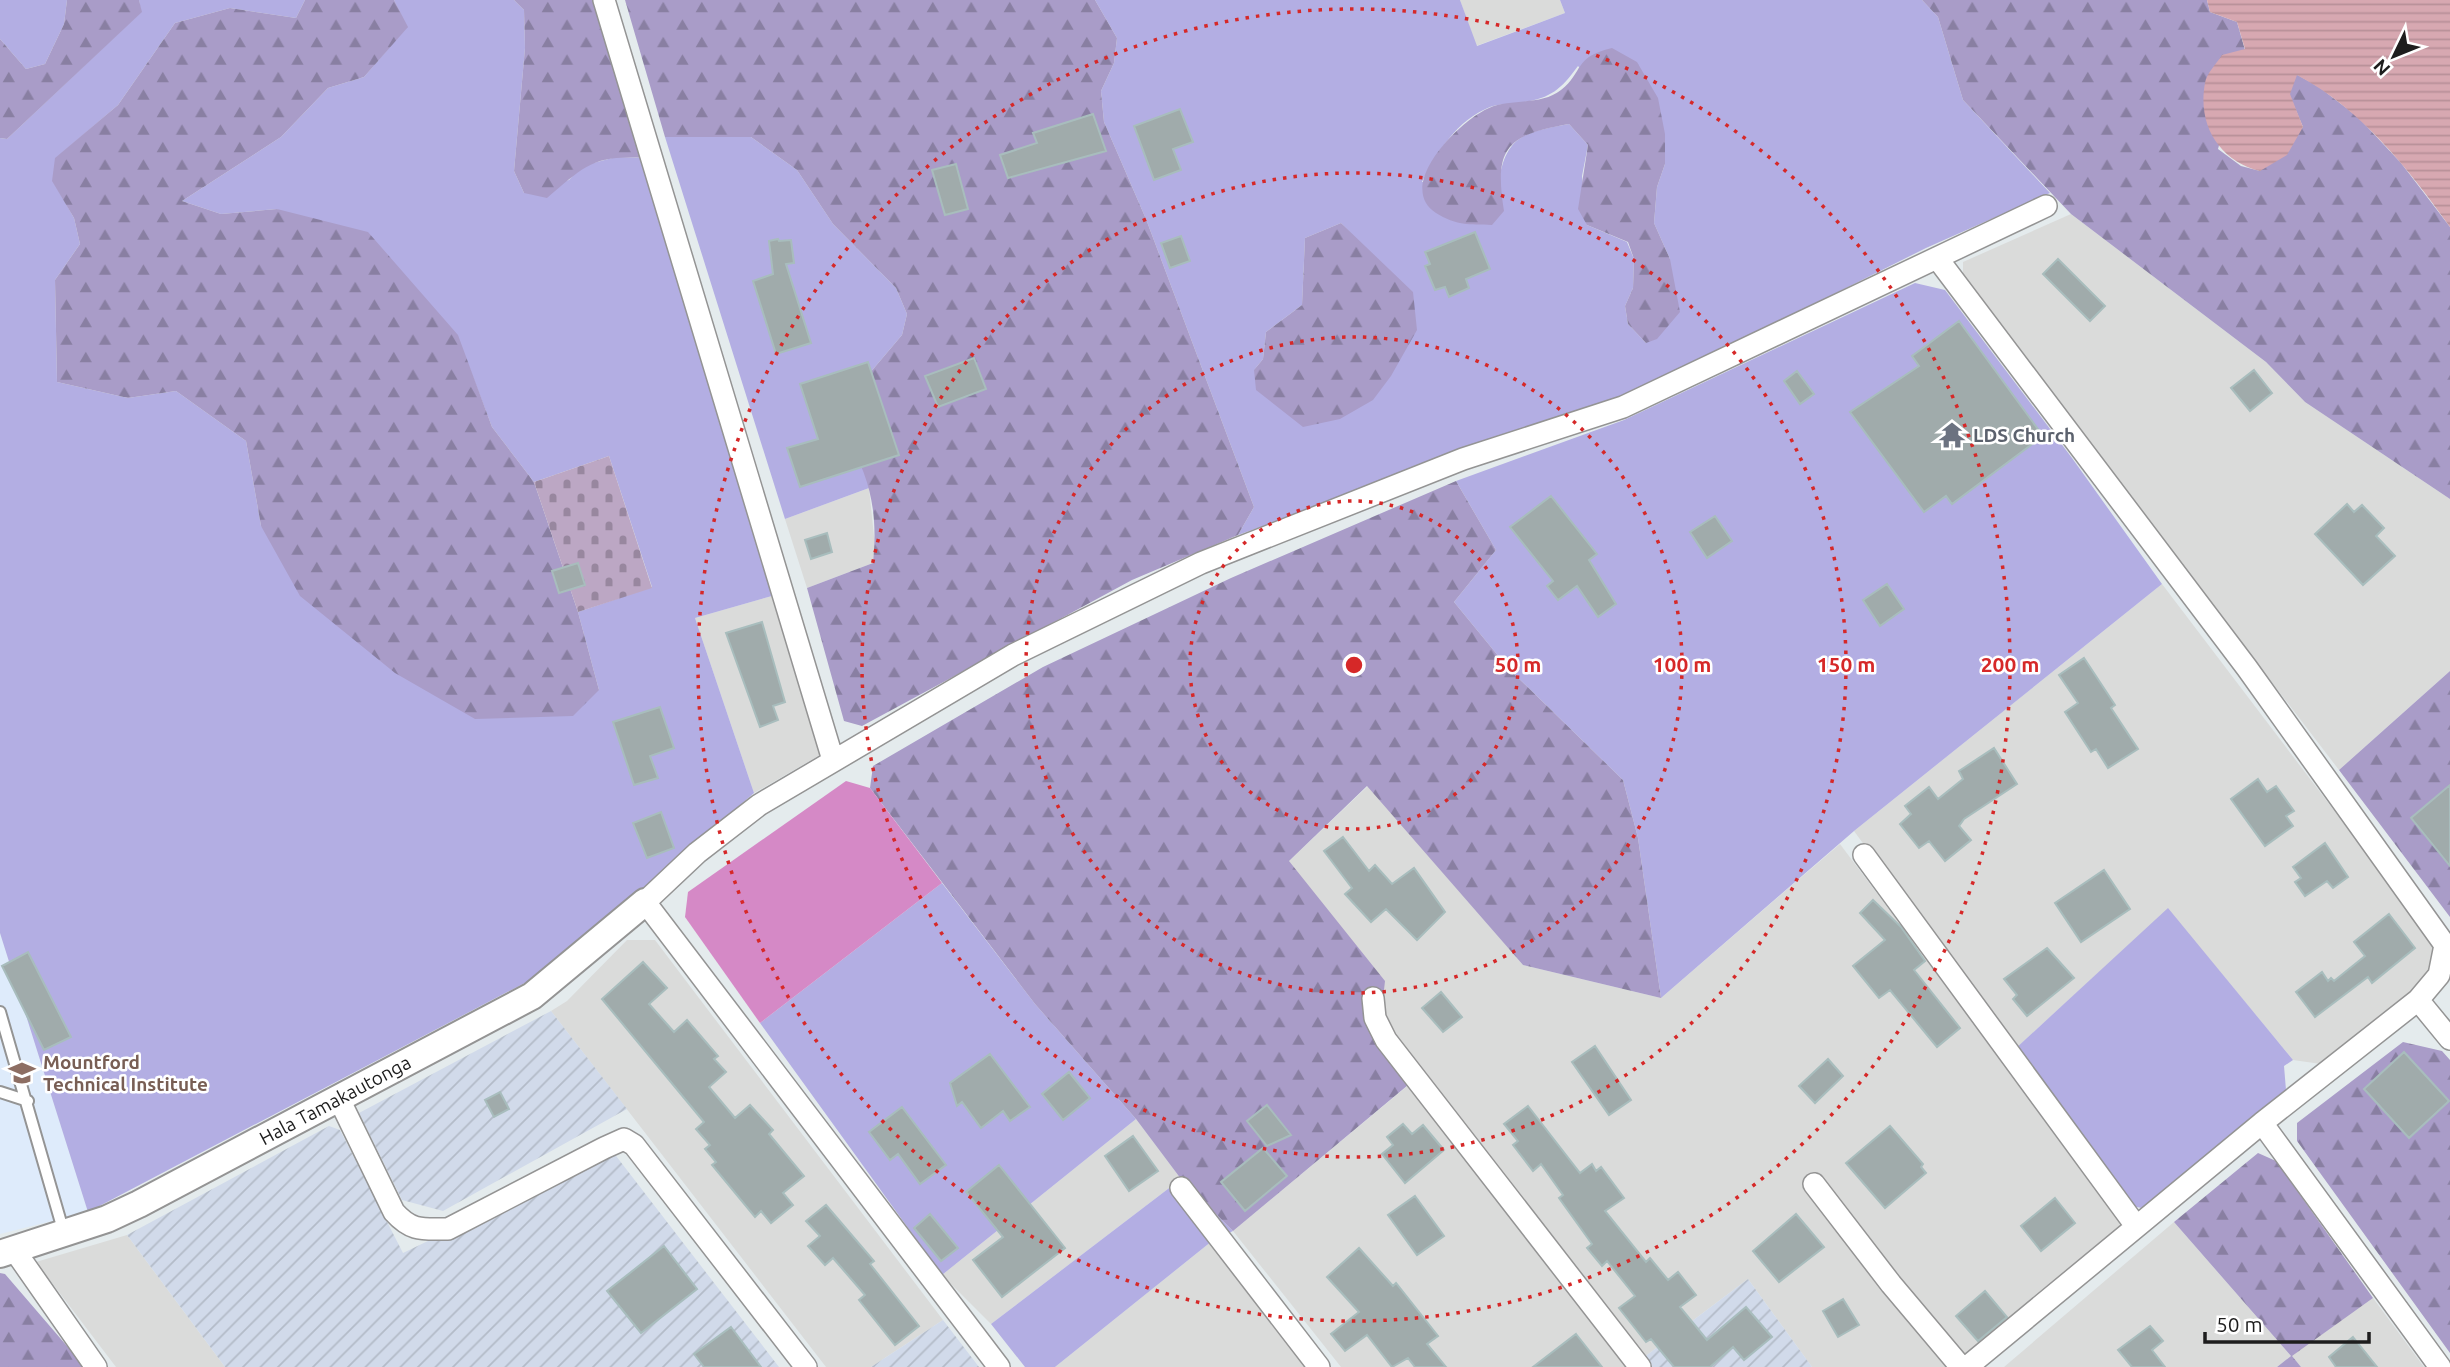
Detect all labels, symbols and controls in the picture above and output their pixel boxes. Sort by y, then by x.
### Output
north arrow [2359,21,2429,91]
text: N [2369,55,2394,80]
temple icon: LDS Church [1937,420,1967,450]
place label: LDS Church [1973,424,2075,446]
text: 50 m [1495,652,1541,676]
text: 100 m [1653,652,1711,676]
text: 150 m [1817,652,1875,676]
text: 200 m [1981,652,2039,676]
centre of rings [1342,653,1366,677]
place label: Mountford Technical Institute [43,1051,208,1095]
street label: Hala Tamakautonga [256,1051,414,1149]
school or university icon: Mountford Technical Institute [7,1058,37,1088]
scale bar [2205,1300,2370,1344]
text: 50 m [2216,1312,2263,1336]

